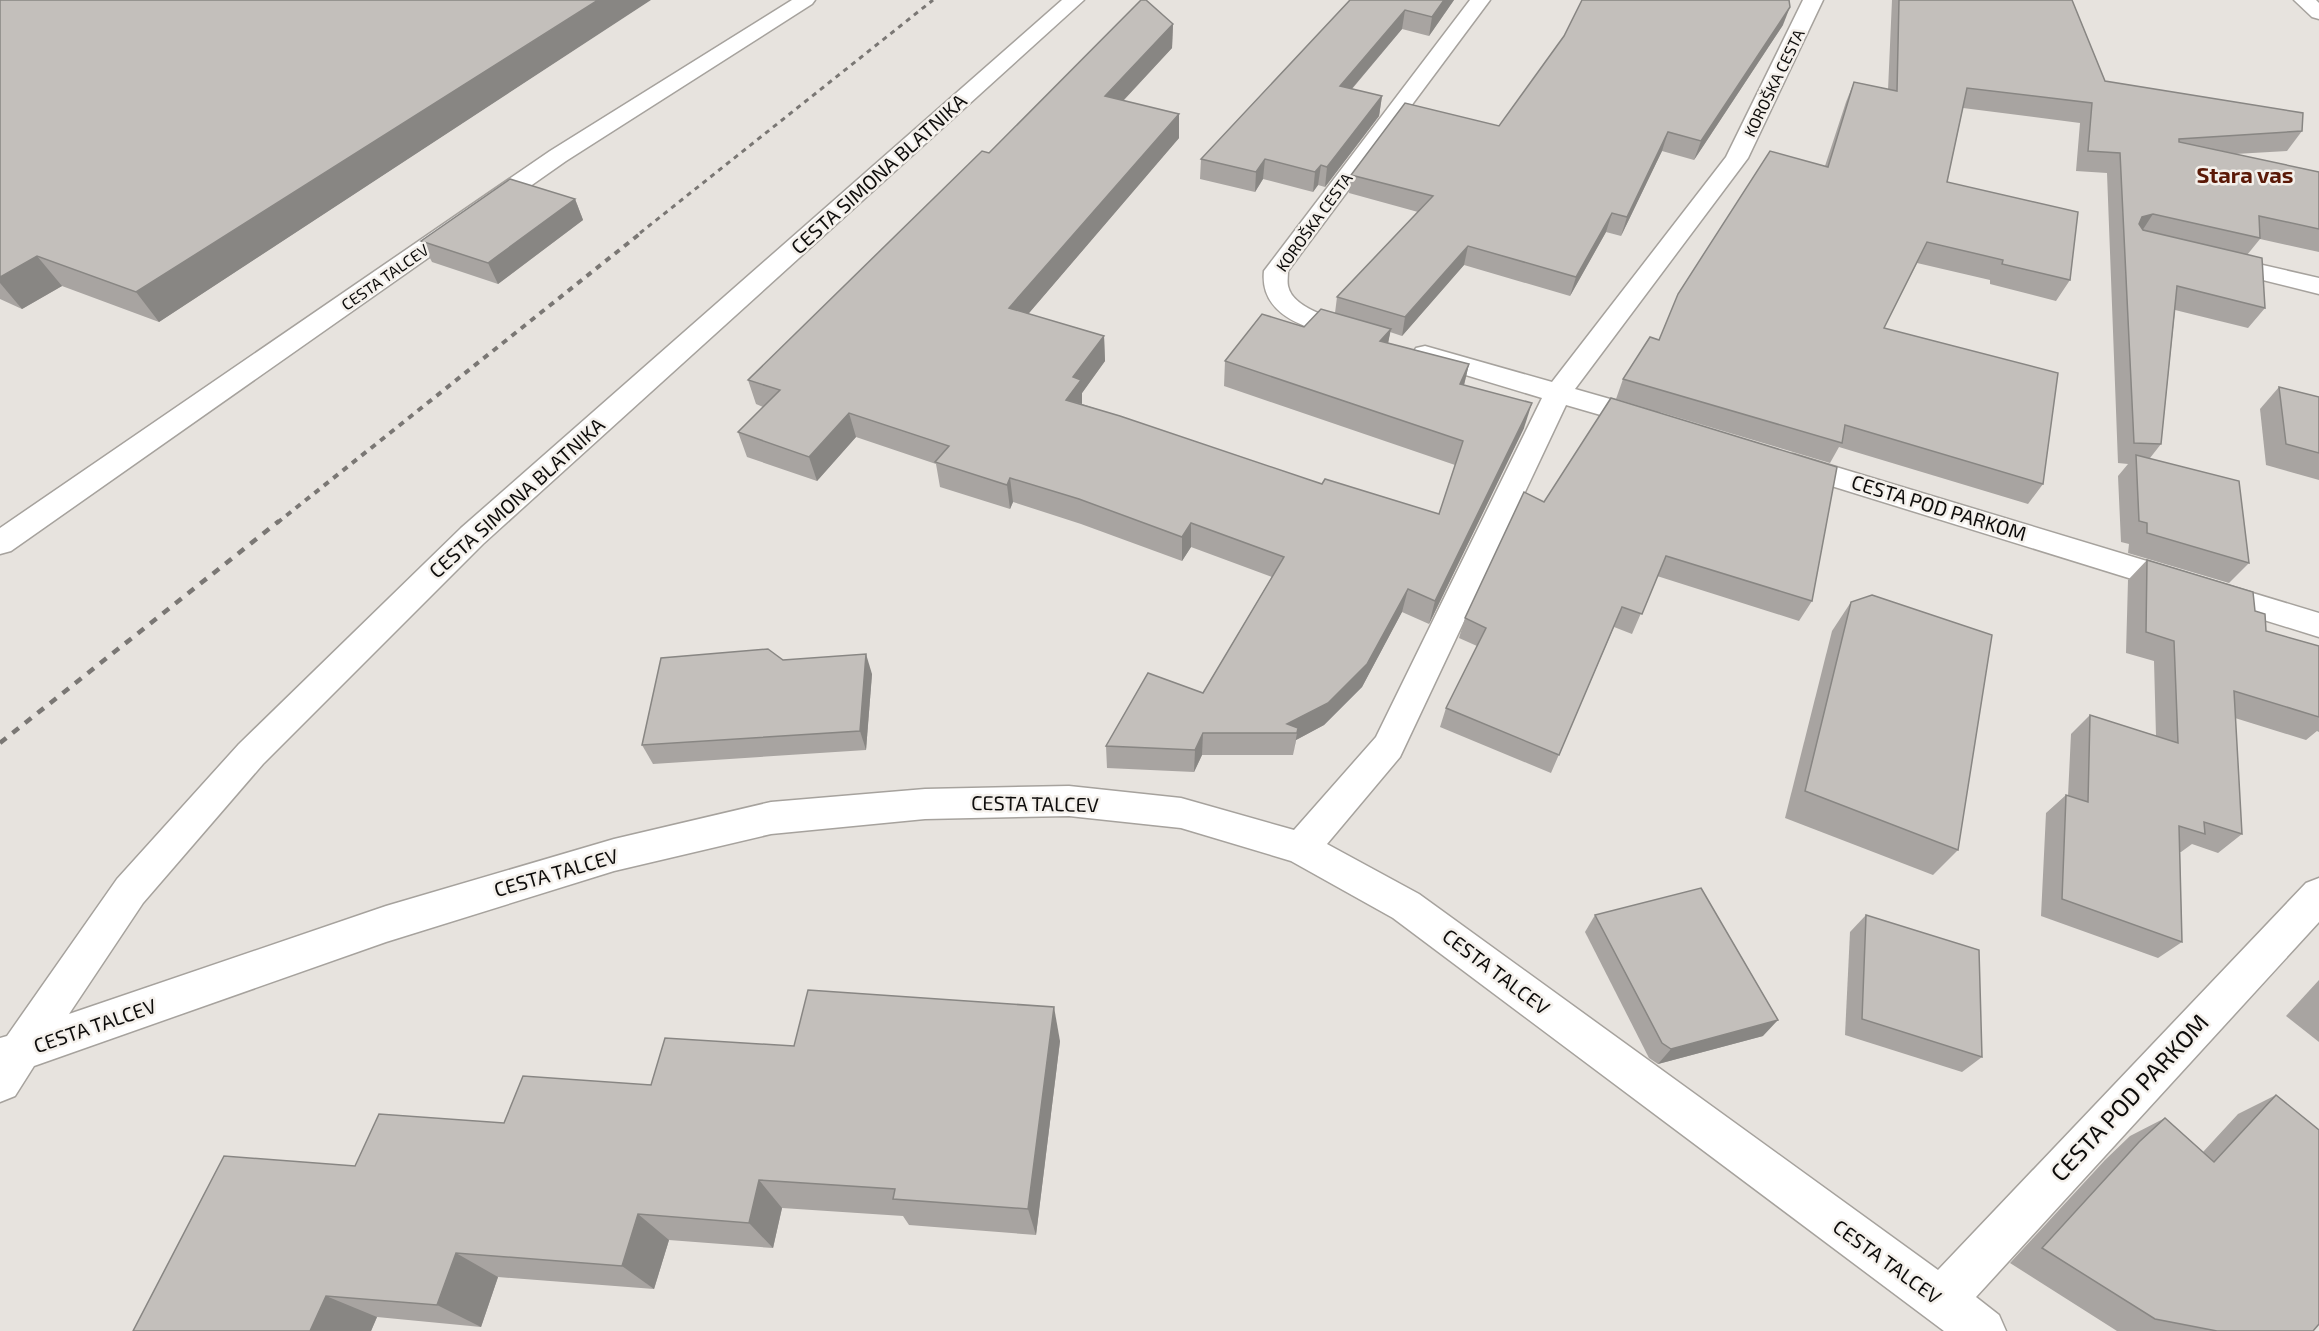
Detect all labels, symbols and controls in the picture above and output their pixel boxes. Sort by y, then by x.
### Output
street label: KOROŠKA CESTA [1739,26,1808,140]
street label: CESTA SIMONA BLATNIKA [786,88,971,258]
district label: Stara vas [2196,161,2294,187]
street label: KOROŠKA CESTA [1271,169,1356,275]
street label: CESTA TALCEV [337,239,432,314]
street label: CESTA SIMONA BLATNIKA [424,412,609,582]
street label: CESTA POD PARKOM [1849,469,2030,545]
street label: CESTA TALCEV [971,790,1099,816]
street label: CESTA TALCEV [491,843,620,901]
street label: CESTA TALCEV [1438,923,1555,1019]
street label: CESTA TALCEV [30,993,159,1057]
street label: CESTA POD PARKOM [2044,1007,2214,1187]
street label: CESTA TALCEV [1829,1214,1946,1308]

